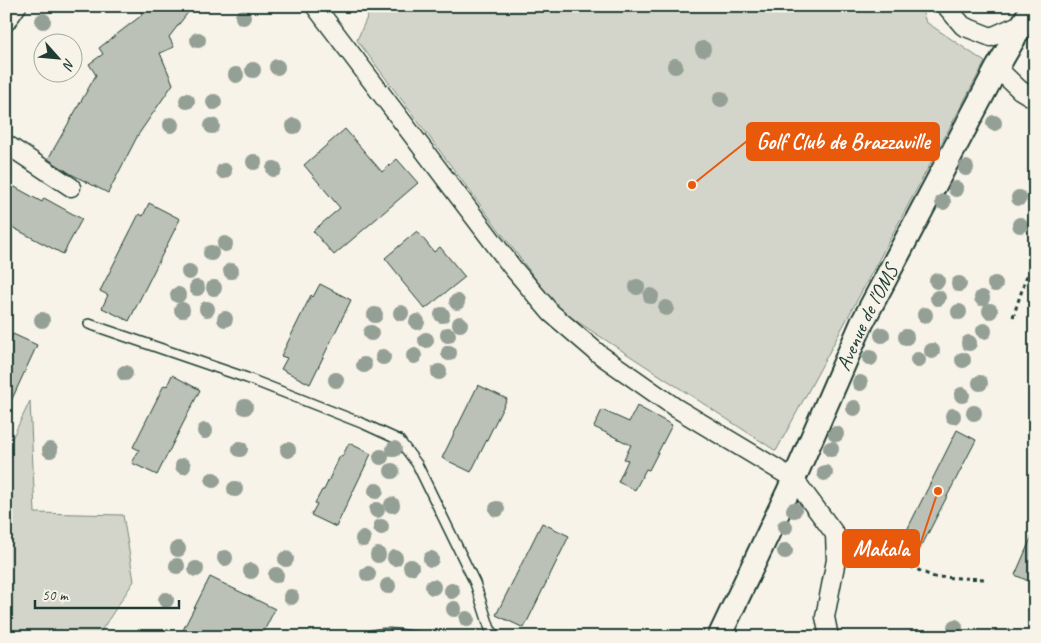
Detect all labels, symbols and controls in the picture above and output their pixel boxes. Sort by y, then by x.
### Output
north arrow [32,32,82,82]
text: N [59,56,79,73]
callout: Golf Club de Brazzaville [747,123,939,160]
text: Golf Club de Brazzaville [756,128,932,156]
street label: Avenue de l'OMS [830,258,905,375]
callout: Makala [843,530,919,567]
text: Makala [853,535,911,563]
scale bar [35,578,179,610]
text: 50 m [42,586,69,605]

